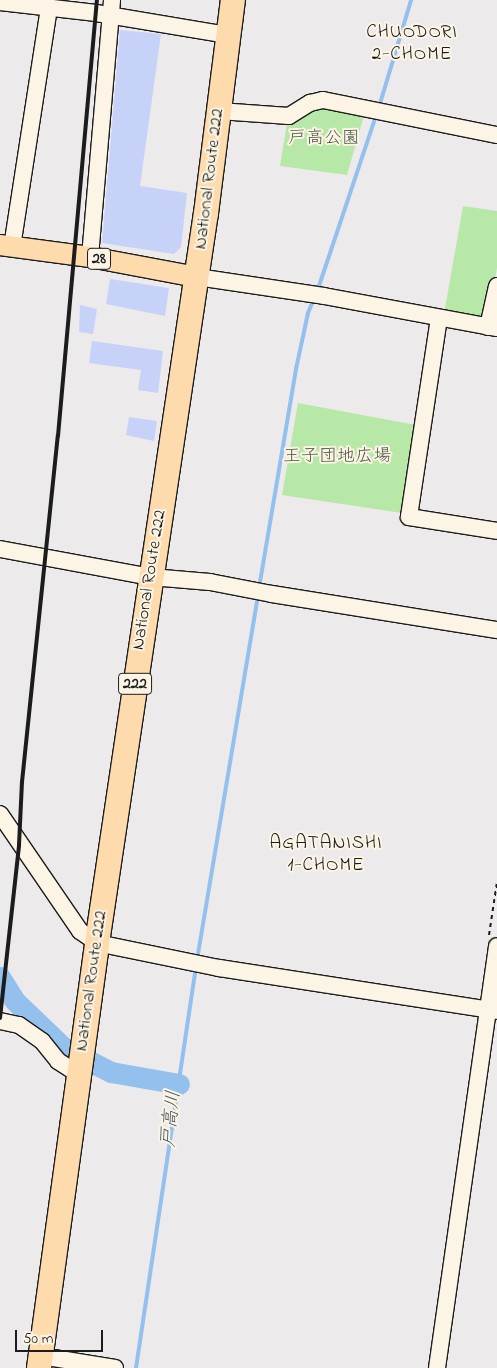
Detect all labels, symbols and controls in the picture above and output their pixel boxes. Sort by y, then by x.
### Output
district label: CHUODORI 2-CHOME [365,22,459,66]
street label: National Route 222 [191,107,229,251]
park label: 戸高公園 [288,128,360,150]
road number: 28 [86,245,112,272]
park label: 王子団地広場 [283,446,391,468]
street label: National Route 222 [128,508,172,652]
road number: 222 [118,671,152,698]
district label: AGATANISHI 1-CHOME [268,833,384,877]
street label: National Route 222 [71,909,113,1053]
water label: 戸高川 [158,1089,186,1149]
scale bar [18,1320,105,1352]
text: 50 m [23,1328,53,1350]

